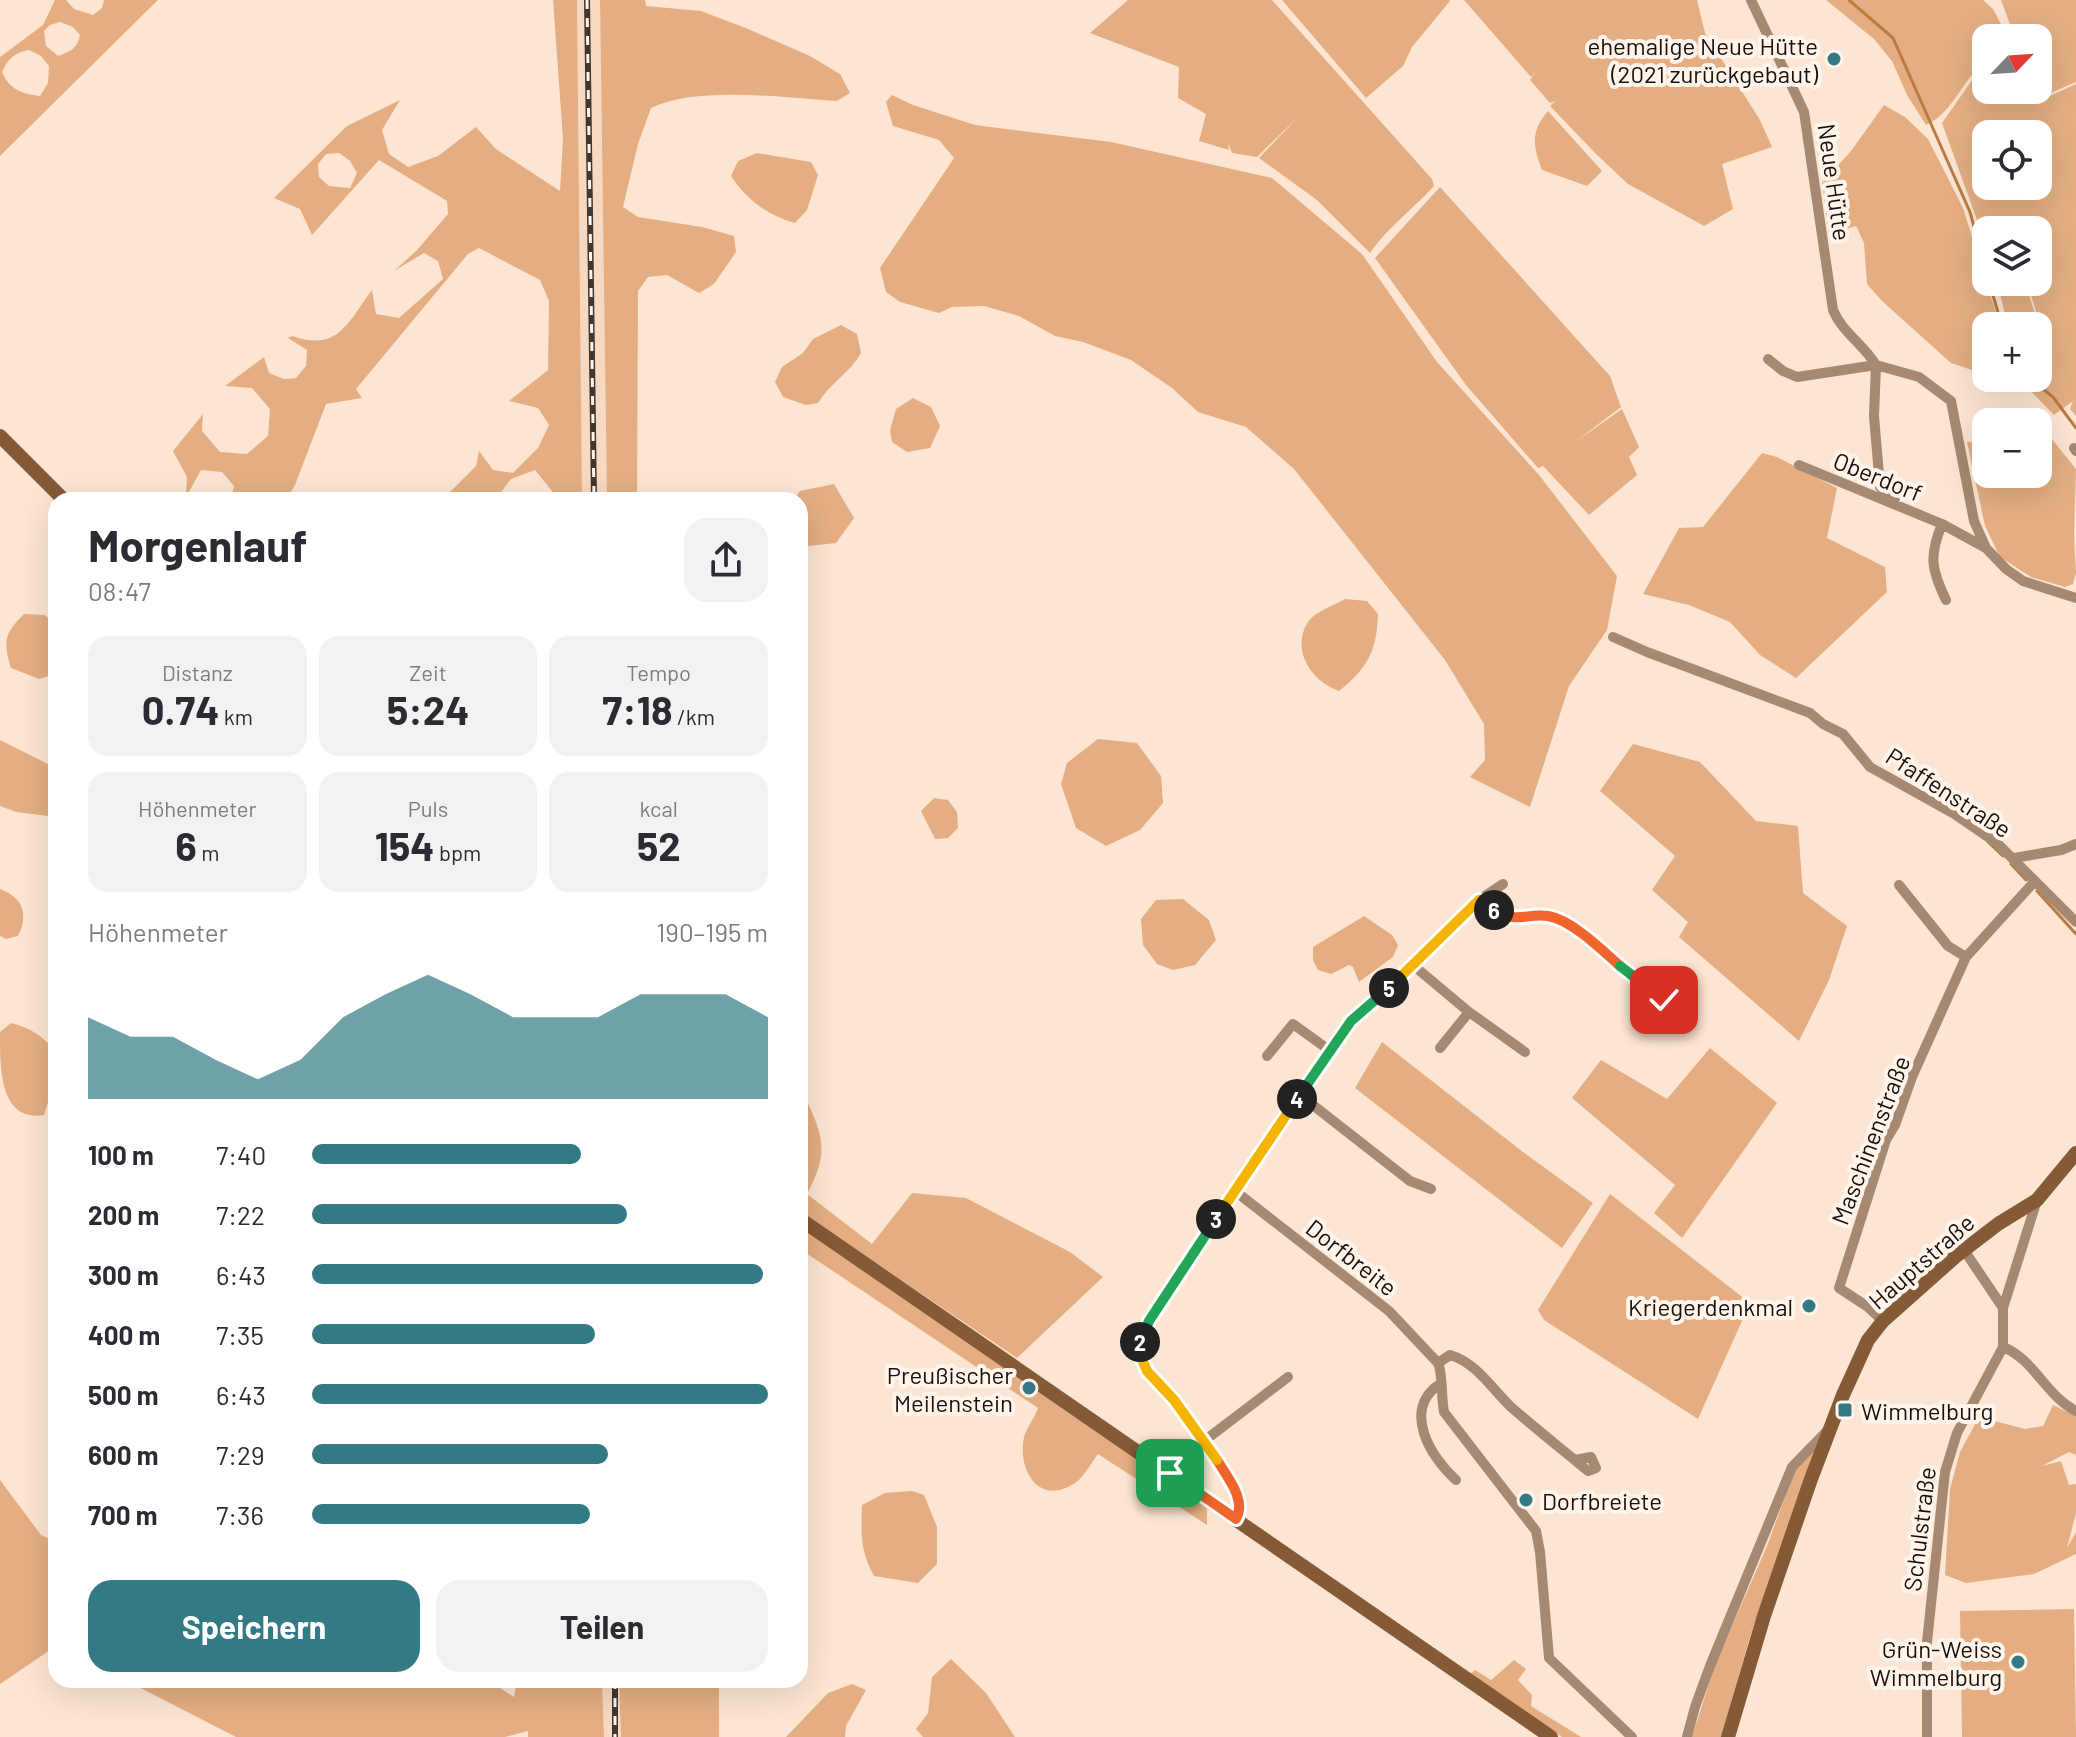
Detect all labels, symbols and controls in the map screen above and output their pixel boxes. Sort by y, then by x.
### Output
north arrow [1972,24,2052,104]
map controls [1972,24,2052,488]
place label: ehemalige Neue Hütte (2021 zurückgebaut) [1587,31,1819,88]
marker: ehemalige Neue Hütte (2021 zurückgebaut) [1825,50,1843,68]
button: locate [1972,120,2052,200]
street label: Neue Hütte [1812,122,1858,242]
button: layers [1972,216,2052,296]
button: + [1972,312,2052,392]
button: − [1972,408,2052,488]
street label: Oberdorf [1829,445,1927,507]
text: Morgenlauf [88,518,307,571]
button: share [684,518,768,602]
text: 08:47 [88,575,151,606]
text: Distanz [162,659,233,685]
text: Zeit [409,659,447,685]
text: Tempo [626,659,691,685]
text: 0.74 [142,685,219,733]
text: 5:24 [387,685,469,733]
text: 7:18 [602,685,673,733]
text: km [219,703,253,729]
text: /km [673,703,715,729]
street label: Pfaffenstraße [1881,741,2017,843]
text: Höhenmeter [138,795,257,821]
text: Puls [408,795,448,821]
text: kcal [639,795,678,821]
text: 6 [175,821,197,869]
text: 154 [375,821,435,869]
text: 52 [637,821,681,869]
text: m [197,839,219,865]
text: bpm [435,839,481,865]
pin: 6 [1474,890,1514,930]
text: 6 [1488,897,1500,923]
text: Höhenmeter [88,916,228,947]
text: 190–195 m [656,916,768,947]
pin [1630,966,1698,1034]
pin: 5 [1369,968,1409,1008]
text: 5 [1383,975,1395,1001]
icon: check [1642,978,1686,1022]
street label: Maschinenstraße [1825,1052,1915,1228]
pin: 4 [1277,1079,1317,1119]
text: 4 [1290,1086,1304,1112]
text: 100 m [88,1139,154,1170]
text: 7:40 [216,1139,266,1170]
text: 200 m [88,1199,159,1230]
text: 7:22 [216,1199,265,1230]
pin: 3 [1196,1199,1236,1239]
text: 3 [1210,1206,1222,1232]
street label: Hauptstraße [1862,1207,1980,1315]
street label: Dorfbreite [1301,1213,1403,1301]
text: 300 m [88,1259,159,1290]
text: 6:43 [216,1259,266,1290]
place label: Kriegerdenkmal [1628,1292,1793,1321]
marker: Kriegerdenkmal [1800,1297,1818,1315]
text: 400 m [88,1319,160,1350]
text: 7:35 [216,1319,264,1350]
pin: 2 [1120,1322,1160,1362]
text: 2 [1134,1329,1146,1355]
place label: Preußischer Meilenstein [887,1360,1013,1417]
text: 500 m [88,1379,159,1410]
text: 6:43 [216,1379,266,1410]
marker: Preußischer Meilenstein [1020,1379,1038,1397]
place label: Wimmelburg [1861,1396,1993,1425]
marker: Wimmelburg [1836,1401,1854,1419]
text: 600 m [88,1439,159,1470]
text: 7:29 [216,1439,265,1470]
pin [1136,1439,1204,1507]
icon: arrive [1148,1451,1192,1495]
street label: Schulstraße [1897,1465,1941,1593]
place label: Dorfbreiete [1542,1486,1662,1515]
marker: Dorfbreiete [1517,1491,1535,1509]
text: 700 m [88,1499,157,1530]
text: 7:36 [216,1499,264,1530]
button: Speichern [88,1580,420,1672]
button: Teilen [436,1580,768,1672]
place label: Grün-Weiss Wimmelburg [1870,1634,2002,1691]
marker: Grün-Weiss Wimmelburg [2009,1653,2027,1671]

